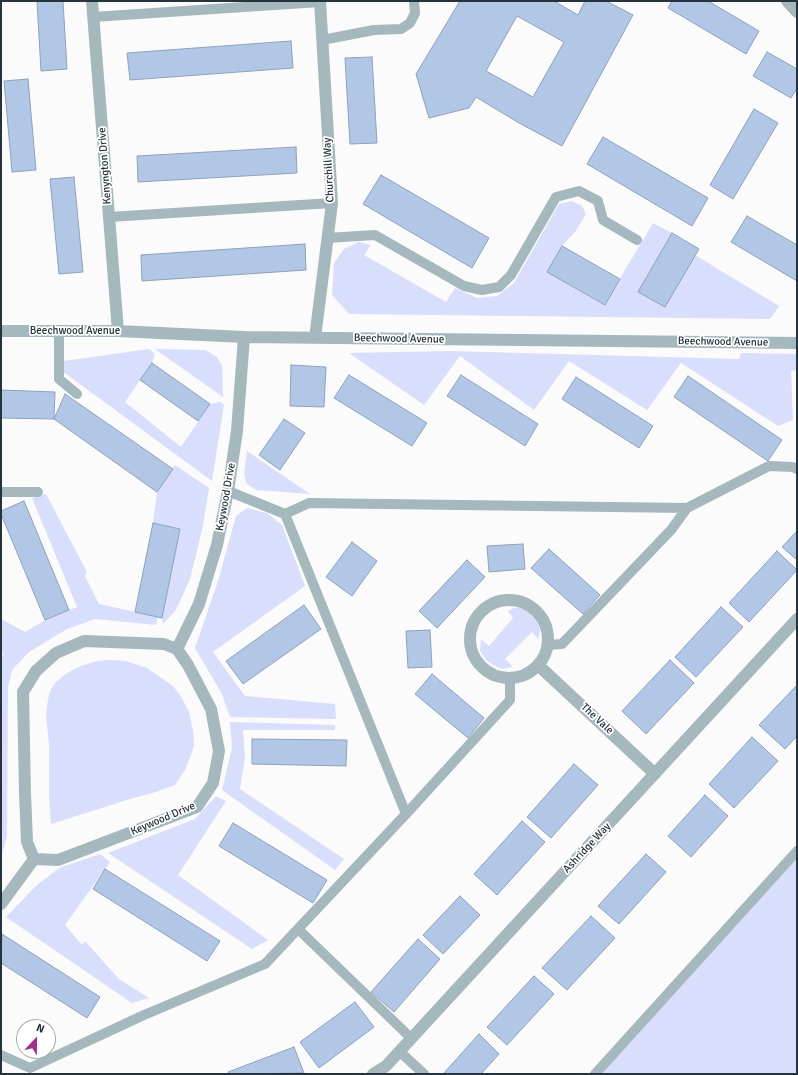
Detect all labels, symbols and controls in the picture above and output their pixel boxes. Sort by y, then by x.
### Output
street label: Kenyngton Drive [96,127,114,205]
street label: Churchill Way [321,137,337,203]
street label: Beechwood Avenue [30,324,120,338]
street label: Beechwood Avenue [354,332,444,346]
street label: Beechwood Avenue [678,335,768,349]
street label: Keywood Drive [214,462,238,532]
street label: The Vale [578,701,616,737]
street label: Keywood Drive [129,799,197,839]
street label: Ashridge Way [560,820,614,876]
north arrow [16,1019,56,1059]
text: N [34,1021,46,1036]

